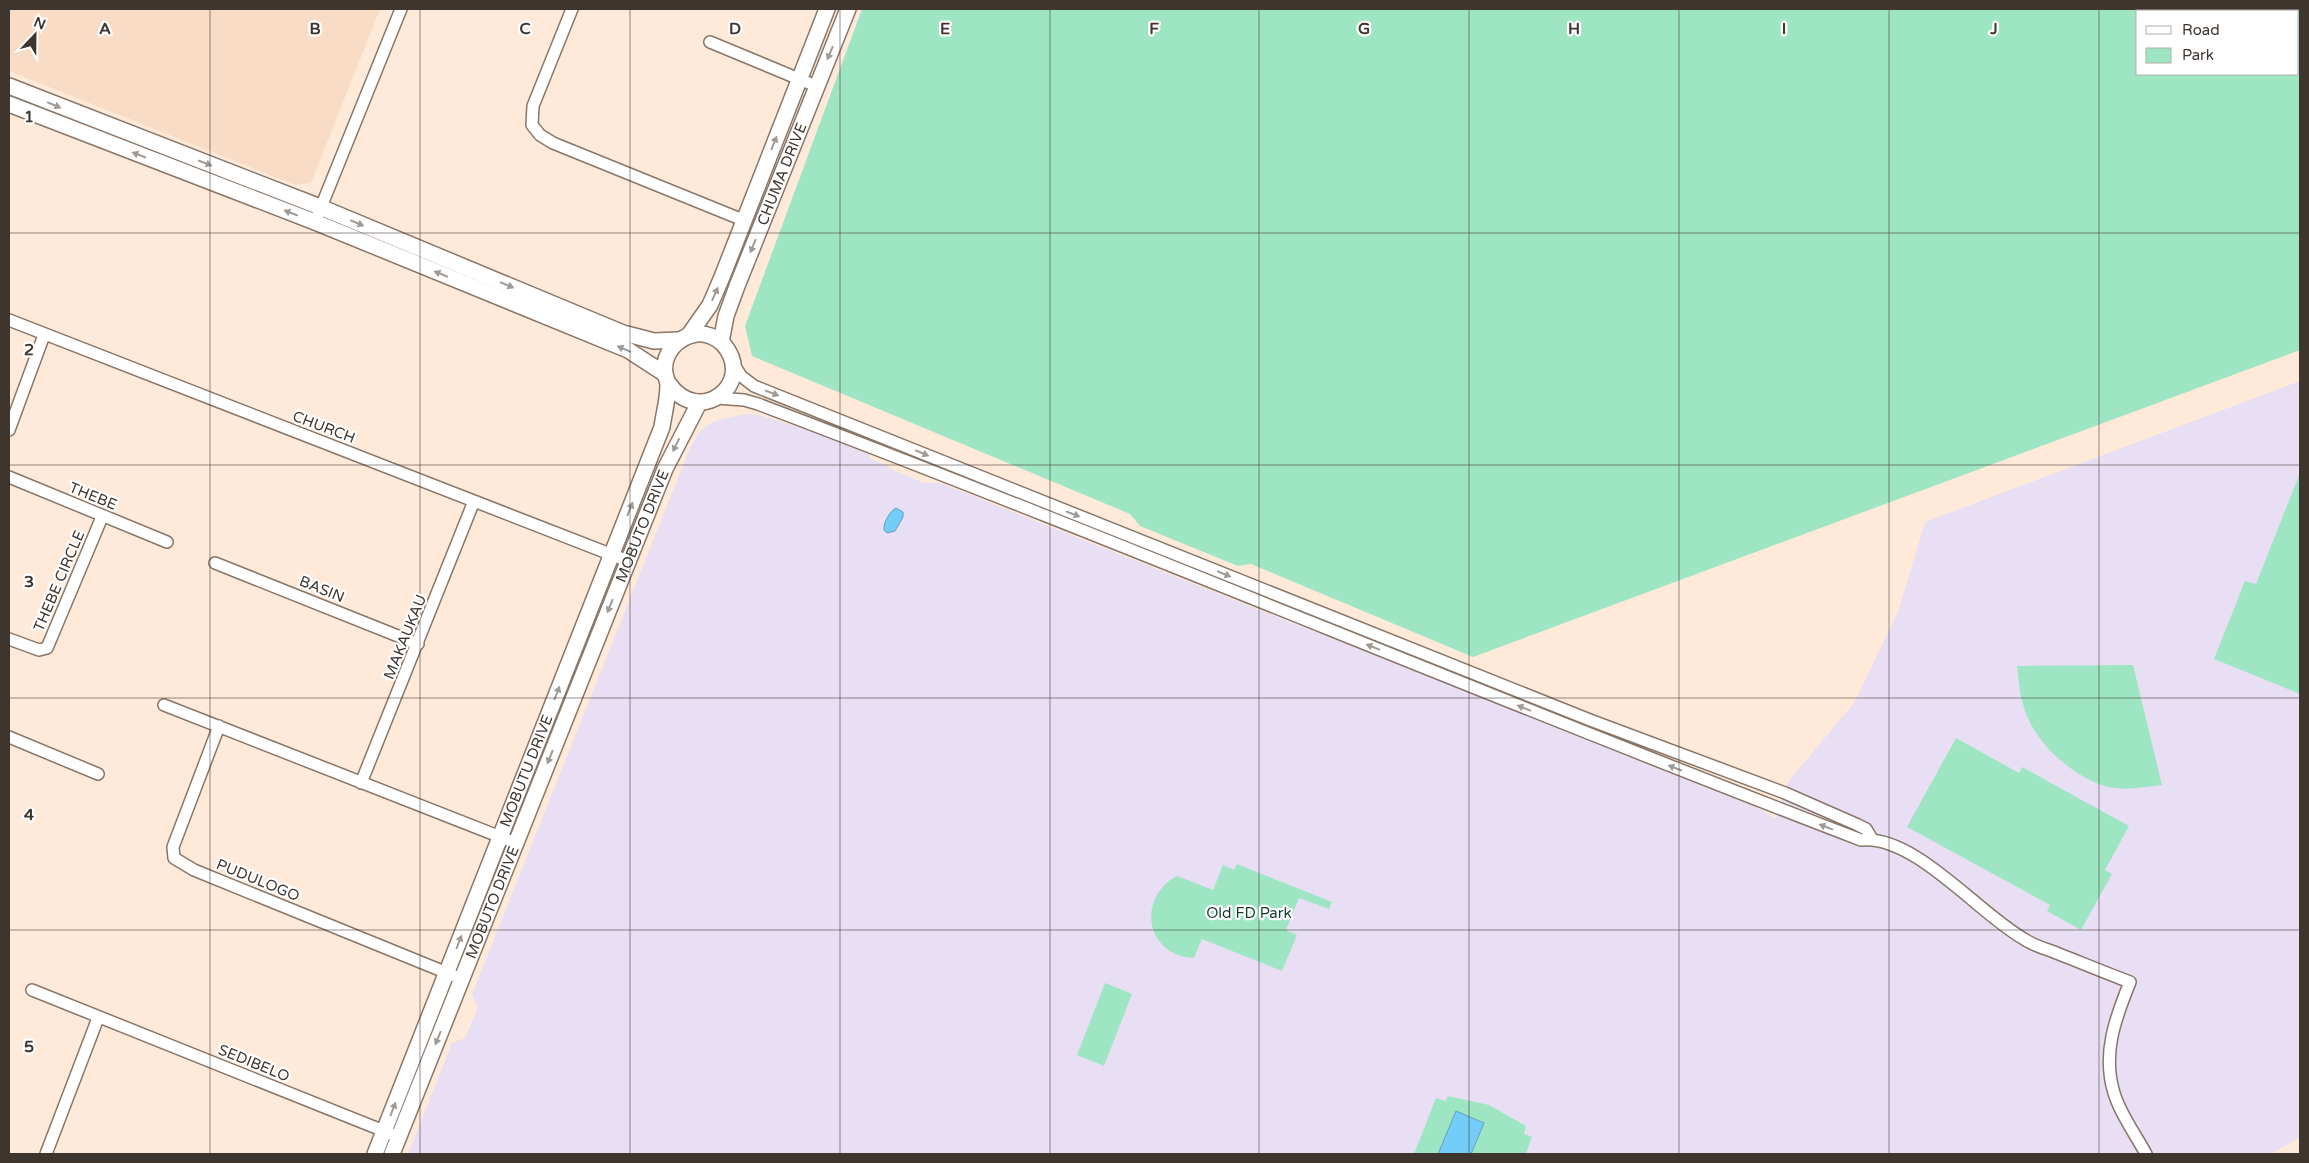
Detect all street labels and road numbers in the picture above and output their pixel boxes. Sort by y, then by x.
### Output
street label: CHUMA DRIVE [753,120,810,228]
street label: CHURCH [290,407,358,447]
street label: MOBUTO DRIVE [612,467,673,585]
street label: THEBE [66,478,120,514]
street label: THEBE CIRCLE [30,528,88,634]
street label: BASIN [297,572,347,606]
street label: MAKAUKAU [380,592,430,682]
street label: MOBUTU DRIVE [496,712,557,829]
street label: MOBUTO DRIVE [462,843,523,961]
street label: PUDULOGO [214,855,302,905]
street label: SEDIBELO [216,1041,292,1085]

